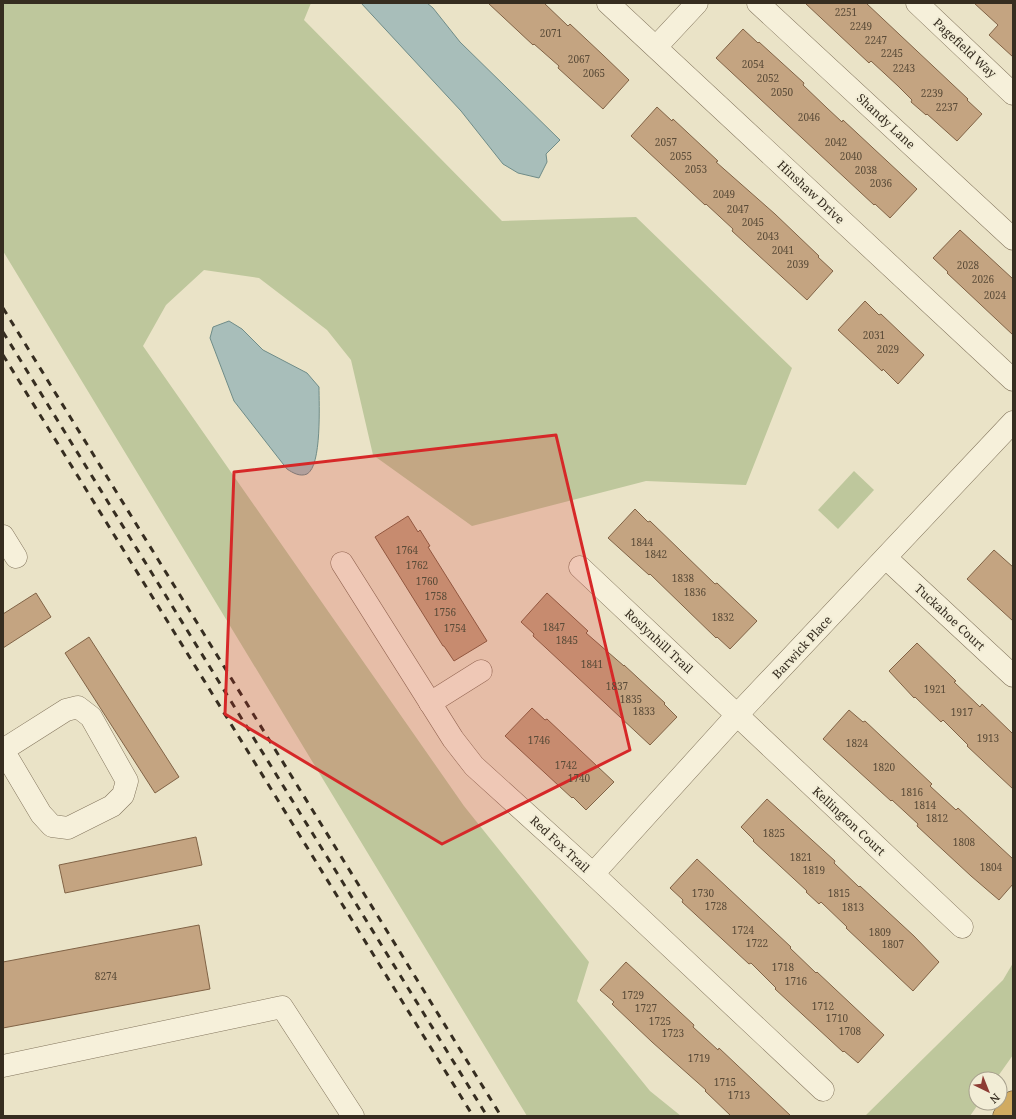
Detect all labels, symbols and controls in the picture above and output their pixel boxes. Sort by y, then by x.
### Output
house number: 2251 [835,5,857,19]
street label: Pagefield Way [930,14,1000,82]
house number: 2249 [850,19,872,33]
house number: 2071 [540,26,562,40]
house number: 2247 [865,33,888,47]
house number: 2245 [881,46,903,60]
house number: 2067 [568,52,591,66]
house number: 2054 [742,57,765,71]
house number: 2243 [893,61,916,75]
house number: 2065 [583,66,605,80]
house number: 2052 [757,71,779,85]
house number: 2050 [771,85,794,99]
house number: 2239 [921,86,943,100]
street label: Shandy Lane [853,89,919,153]
house number: 2237 [936,100,959,114]
house number: 2046 [798,110,821,124]
house number: 2057 [655,135,678,149]
house number: 2042 [825,135,847,149]
house number: 2055 [670,149,692,163]
house number: 2040 [840,149,863,163]
street label: Hinshaw Drive [774,156,848,228]
house number: 2053 [685,162,708,176]
house number: 2038 [855,163,878,177]
house number: 2036 [870,176,893,190]
house number: 2049 [713,187,735,201]
house number: 2047 [727,202,750,216]
house number: 2045 [742,215,764,229]
house number: 2043 [757,229,780,243]
house number: 2041 [772,243,794,257]
house number: 2039 [787,257,809,271]
house number: 2028 [957,258,980,272]
house number: 2026 [972,272,995,286]
house number: 2024 [984,288,1007,302]
house number: 2031 [863,328,885,342]
house number: 2029 [877,342,899,356]
house number: 1844 [631,535,654,549]
house number: 1764 [396,543,419,557]
house number: 1842 [645,547,667,561]
house number: 1762 [406,558,428,572]
house number: 1838 [672,571,695,585]
house number: 1760 [416,574,439,588]
street label: Tuckahoe Court [911,580,989,654]
house number: 1836 [684,585,707,599]
house number: 1758 [425,589,448,603]
house number: 1756 [434,605,457,619]
street label: Roslynhill Trail [621,605,697,677]
house number: 1832 [712,610,734,624]
street label: Barwick Place [768,612,836,682]
house number: 1847 [543,620,566,634]
house number: 1754 [444,621,467,635]
house number: 1845 [556,633,578,647]
house number: 1841 [581,657,603,671]
house number: 1837 [606,679,629,693]
house number: 1921 [924,682,946,696]
house number: 1835 [620,692,642,706]
house number: 1833 [633,704,656,718]
house number: 1917 [951,705,974,719]
house number: 1913 [977,731,1000,745]
house number: 1746 [528,733,551,747]
house number: 1824 [846,736,869,750]
house number: 1742 [555,758,577,772]
house number: 1820 [873,760,896,774]
house number: 1740 [568,771,591,785]
street label: Kellington Court [809,783,889,859]
house number: 1816 [901,785,924,799]
house number: 1814 [914,798,937,812]
house number: 1812 [926,811,948,825]
street label: Red Fox Trail [527,812,594,876]
house number: 1825 [763,826,785,840]
house number: 1808 [953,835,976,849]
house number: 1821 [790,850,812,864]
house number: 1804 [980,860,1003,874]
house number: 1819 [803,863,825,877]
house number: 1730 [692,886,715,900]
house number: 1815 [828,886,850,900]
house number: 1728 [705,899,728,913]
house number: 1813 [842,900,865,914]
house number: 1724 [732,923,755,937]
house number: 1809 [869,925,891,939]
house number: 1722 [746,936,768,950]
house number: 1807 [882,937,905,951]
house number: 1718 [772,960,795,974]
house number: 8274 [95,969,118,983]
house number: 1716 [785,974,808,988]
house number: 1729 [622,988,644,1002]
house number: 1712 [812,999,834,1013]
house number: 1727 [635,1001,658,1015]
house number: 1710 [826,1011,849,1025]
house number: 1725 [649,1014,671,1028]
house number: 1708 [839,1024,862,1038]
house number: 1723 [662,1026,685,1040]
house number: 1719 [688,1051,710,1065]
north arrow [968,1071,1008,1111]
house number: 1715 [714,1075,736,1089]
house number: 1713 [728,1088,751,1102]
text: N [987,1090,1003,1107]

